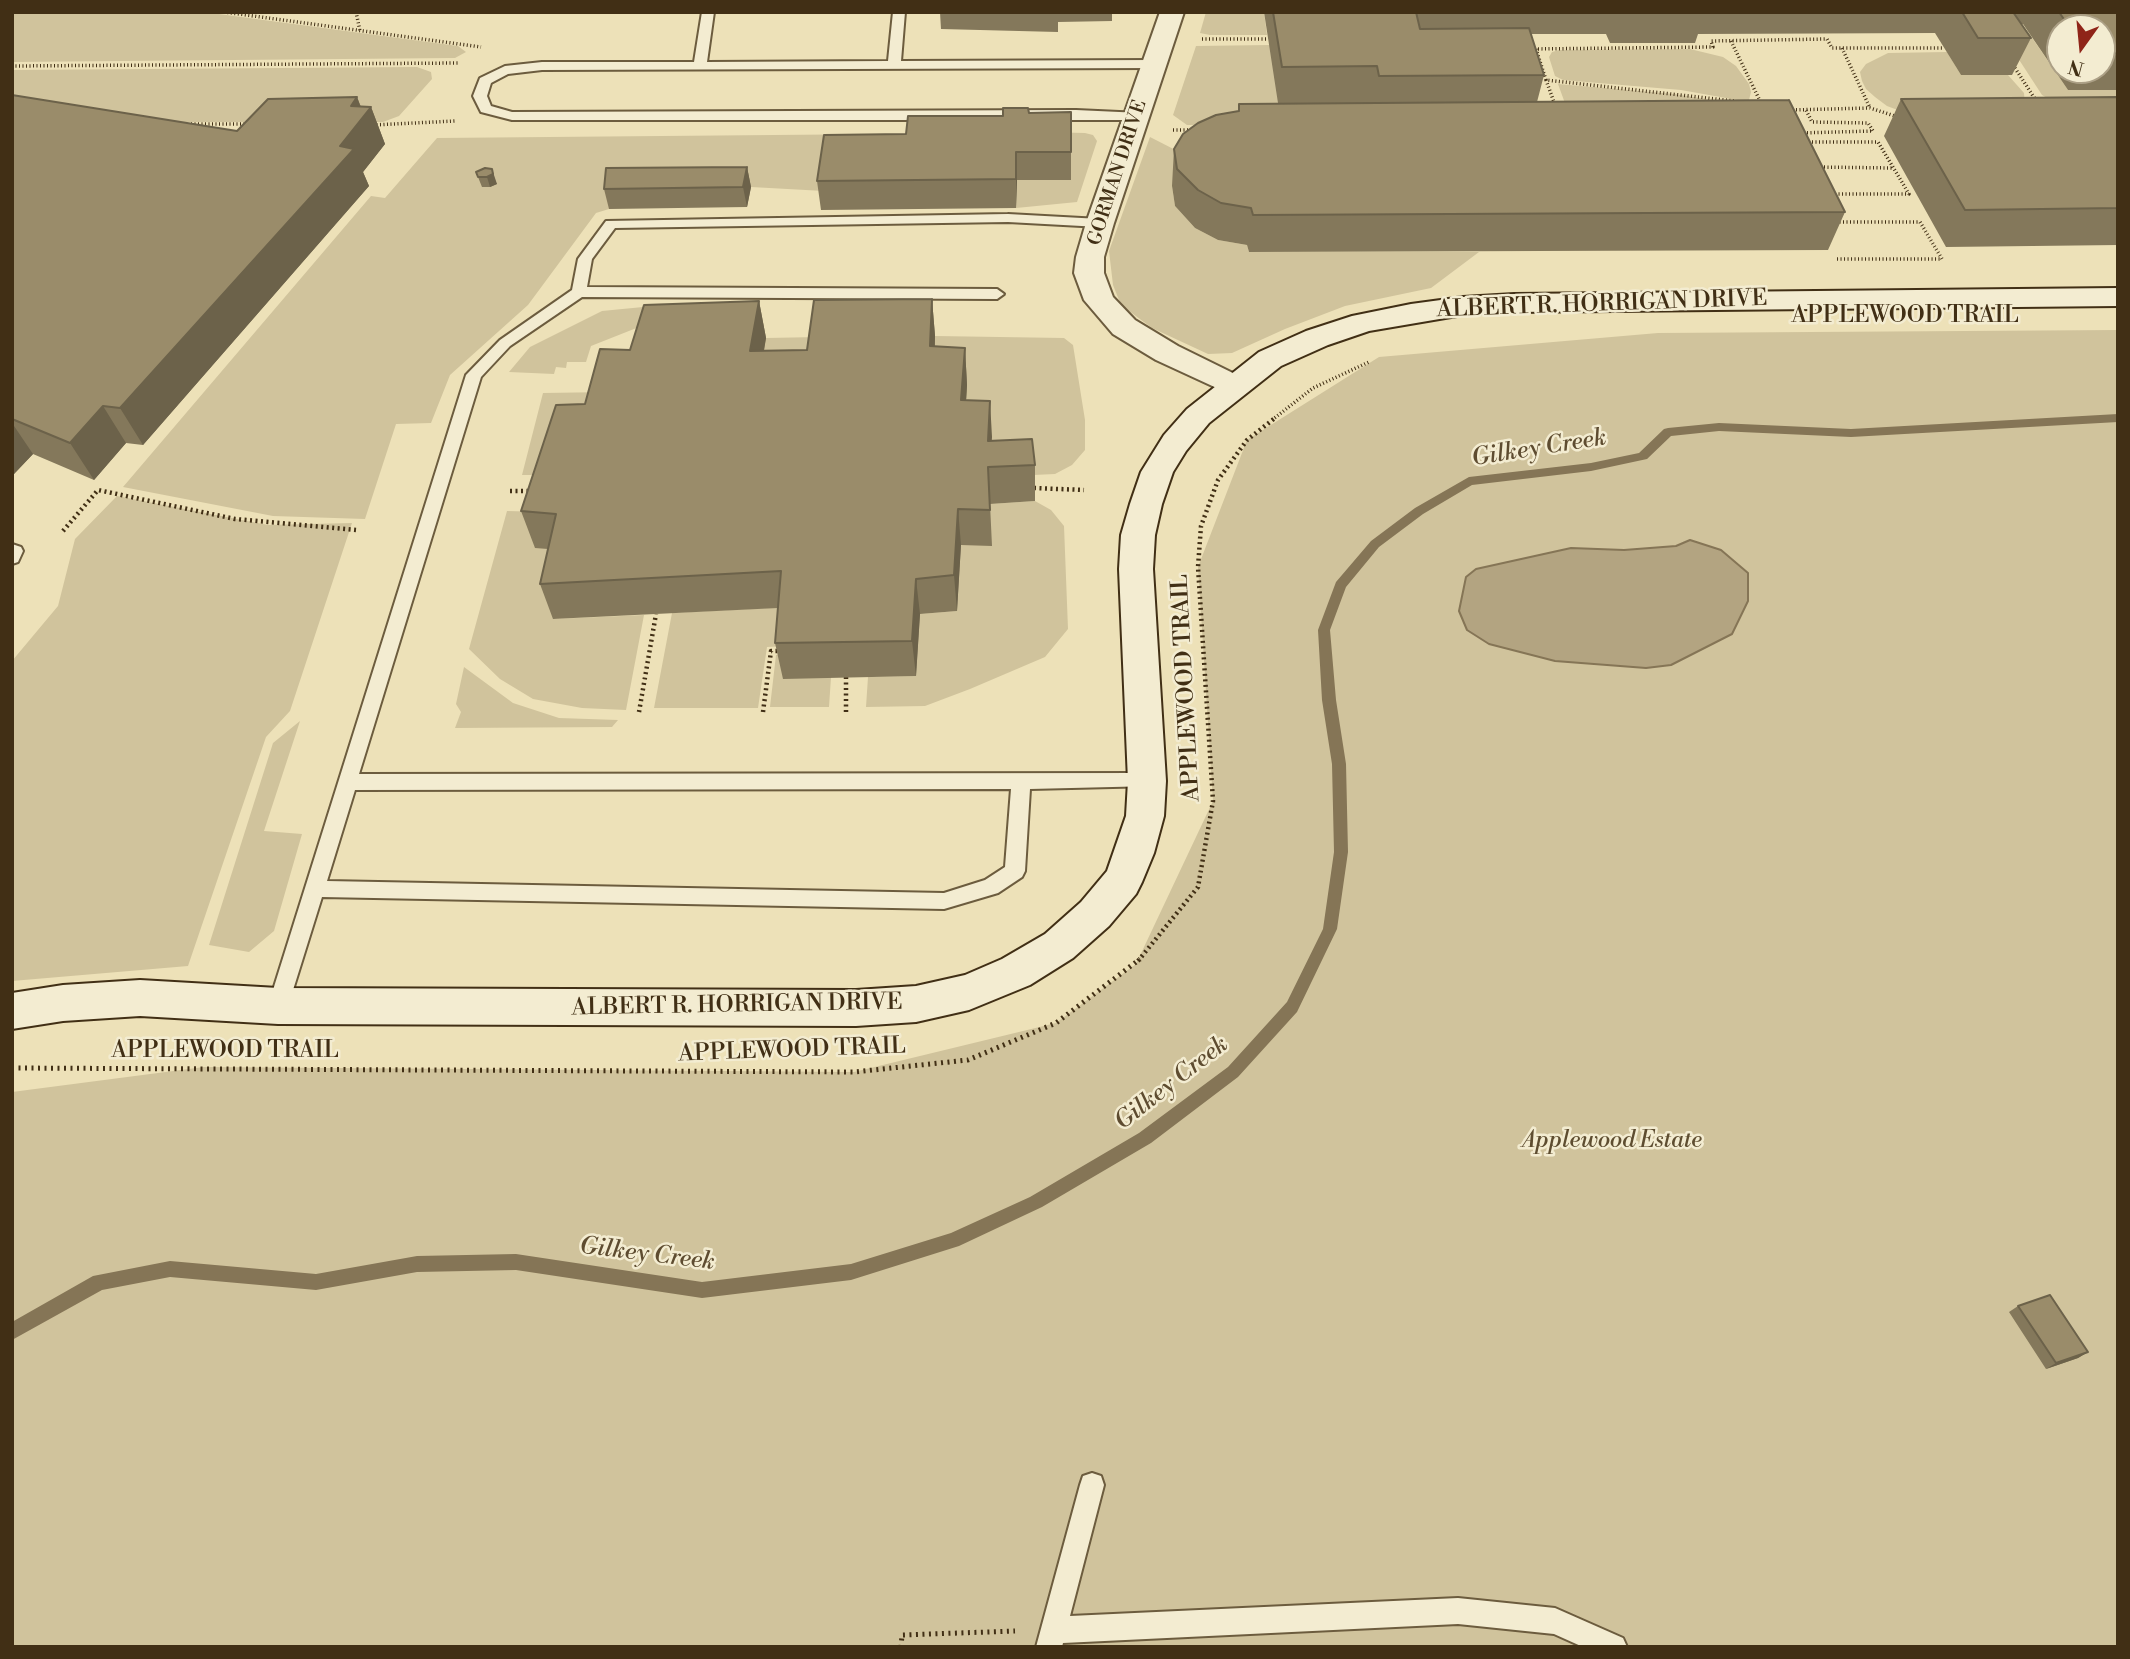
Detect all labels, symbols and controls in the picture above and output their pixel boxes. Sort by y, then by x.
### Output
north arrow [2046,14,2116,84]
text: N [2066,54,2086,81]
street label: GORMAN DRIVE [1084,97,1152,249]
street label: ALBERT R. HORRIGAN DRIVE [1436,285,1768,325]
street label: APPLEWOOD TRAIL [1791,302,2019,330]
water label: Gilkey Creek [1470,424,1608,474]
street label: APPLEWOOD TRAIL [1167,574,1207,802]
street label: ALBERT R. HORRIGAN DRIVE [571,989,903,1023]
water label: Gilkey Creek [1110,1031,1234,1137]
street label: APPLEWOOD TRAIL [678,1033,906,1069]
street label: APPLEWOOD TRAIL [111,1037,339,1065]
park label: Applewood Estate [1522,1127,1702,1155]
water label: Gilkey Creek [578,1232,716,1278]

